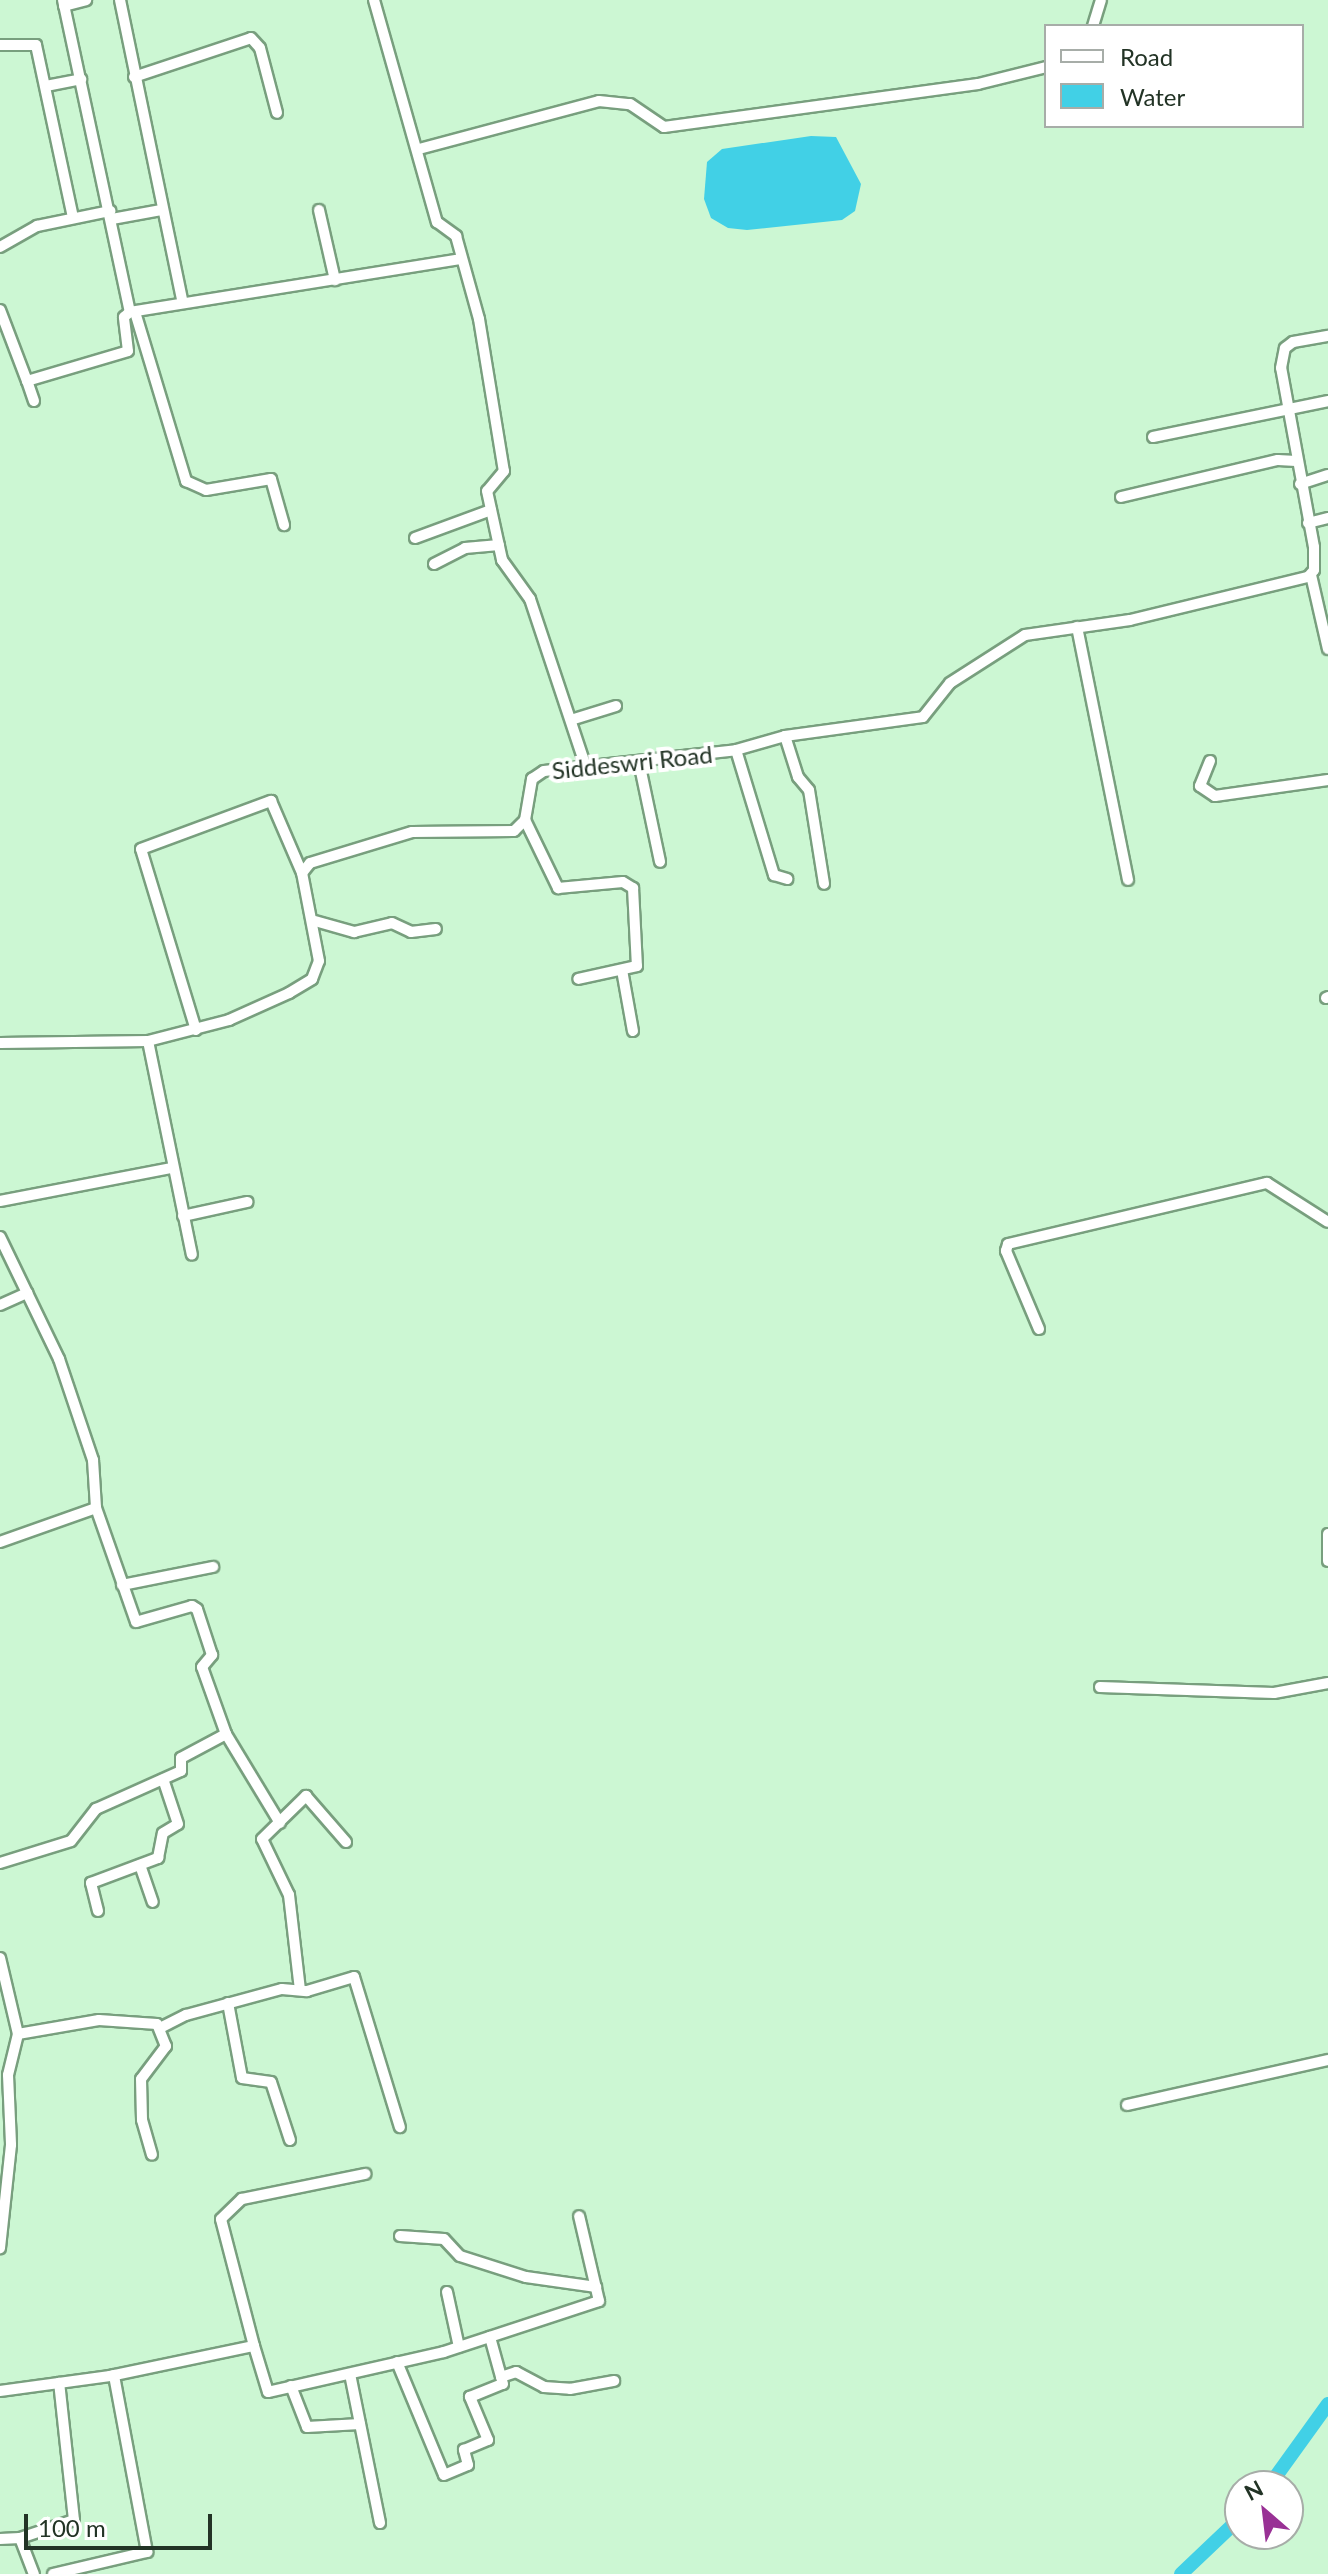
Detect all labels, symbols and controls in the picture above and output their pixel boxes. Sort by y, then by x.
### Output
legend [1044,24,1304,128]
text: Road [1120,42,1173,71]
text: Water [1120,82,1185,111]
street label: Siddeswri Road [550,739,714,785]
north arrow [1224,2470,1304,2550]
text: N [1240,2474,1267,2506]
scale bar [28,2498,216,2548]
text: 100 m [38,2513,106,2542]

